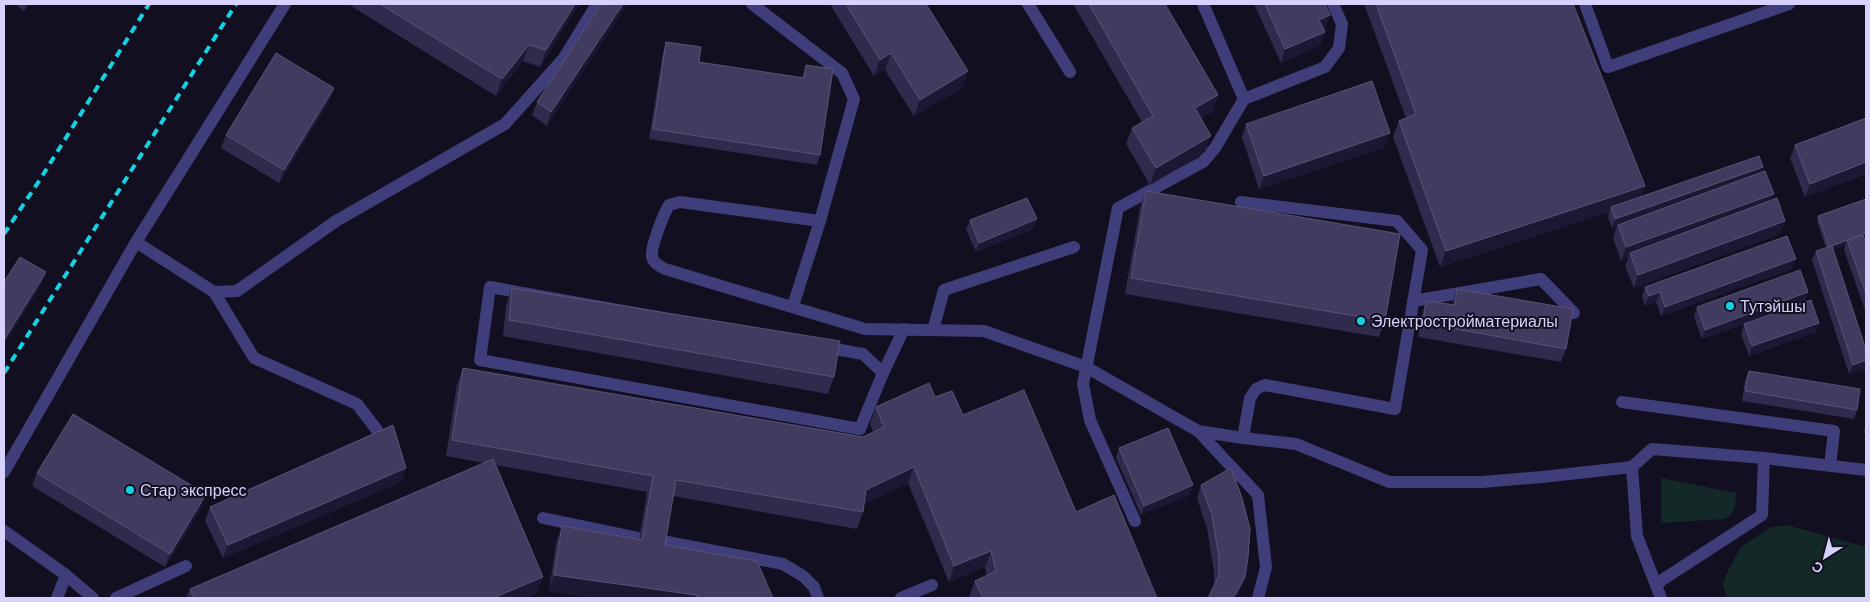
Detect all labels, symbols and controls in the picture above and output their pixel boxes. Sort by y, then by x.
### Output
place label: Тутэйшы [1740,296,1806,317]
marker: Тутэйшы [1724,300,1736,312]
place label: Электростройматериалы [1371,311,1558,332]
marker: Электростройматериалы [1355,315,1367,327]
place label: Стар экспресс [140,480,247,501]
marker: Стар экспресс [124,484,136,496]
north arrow [1800,532,1850,582]
text: С [1808,557,1827,578]

